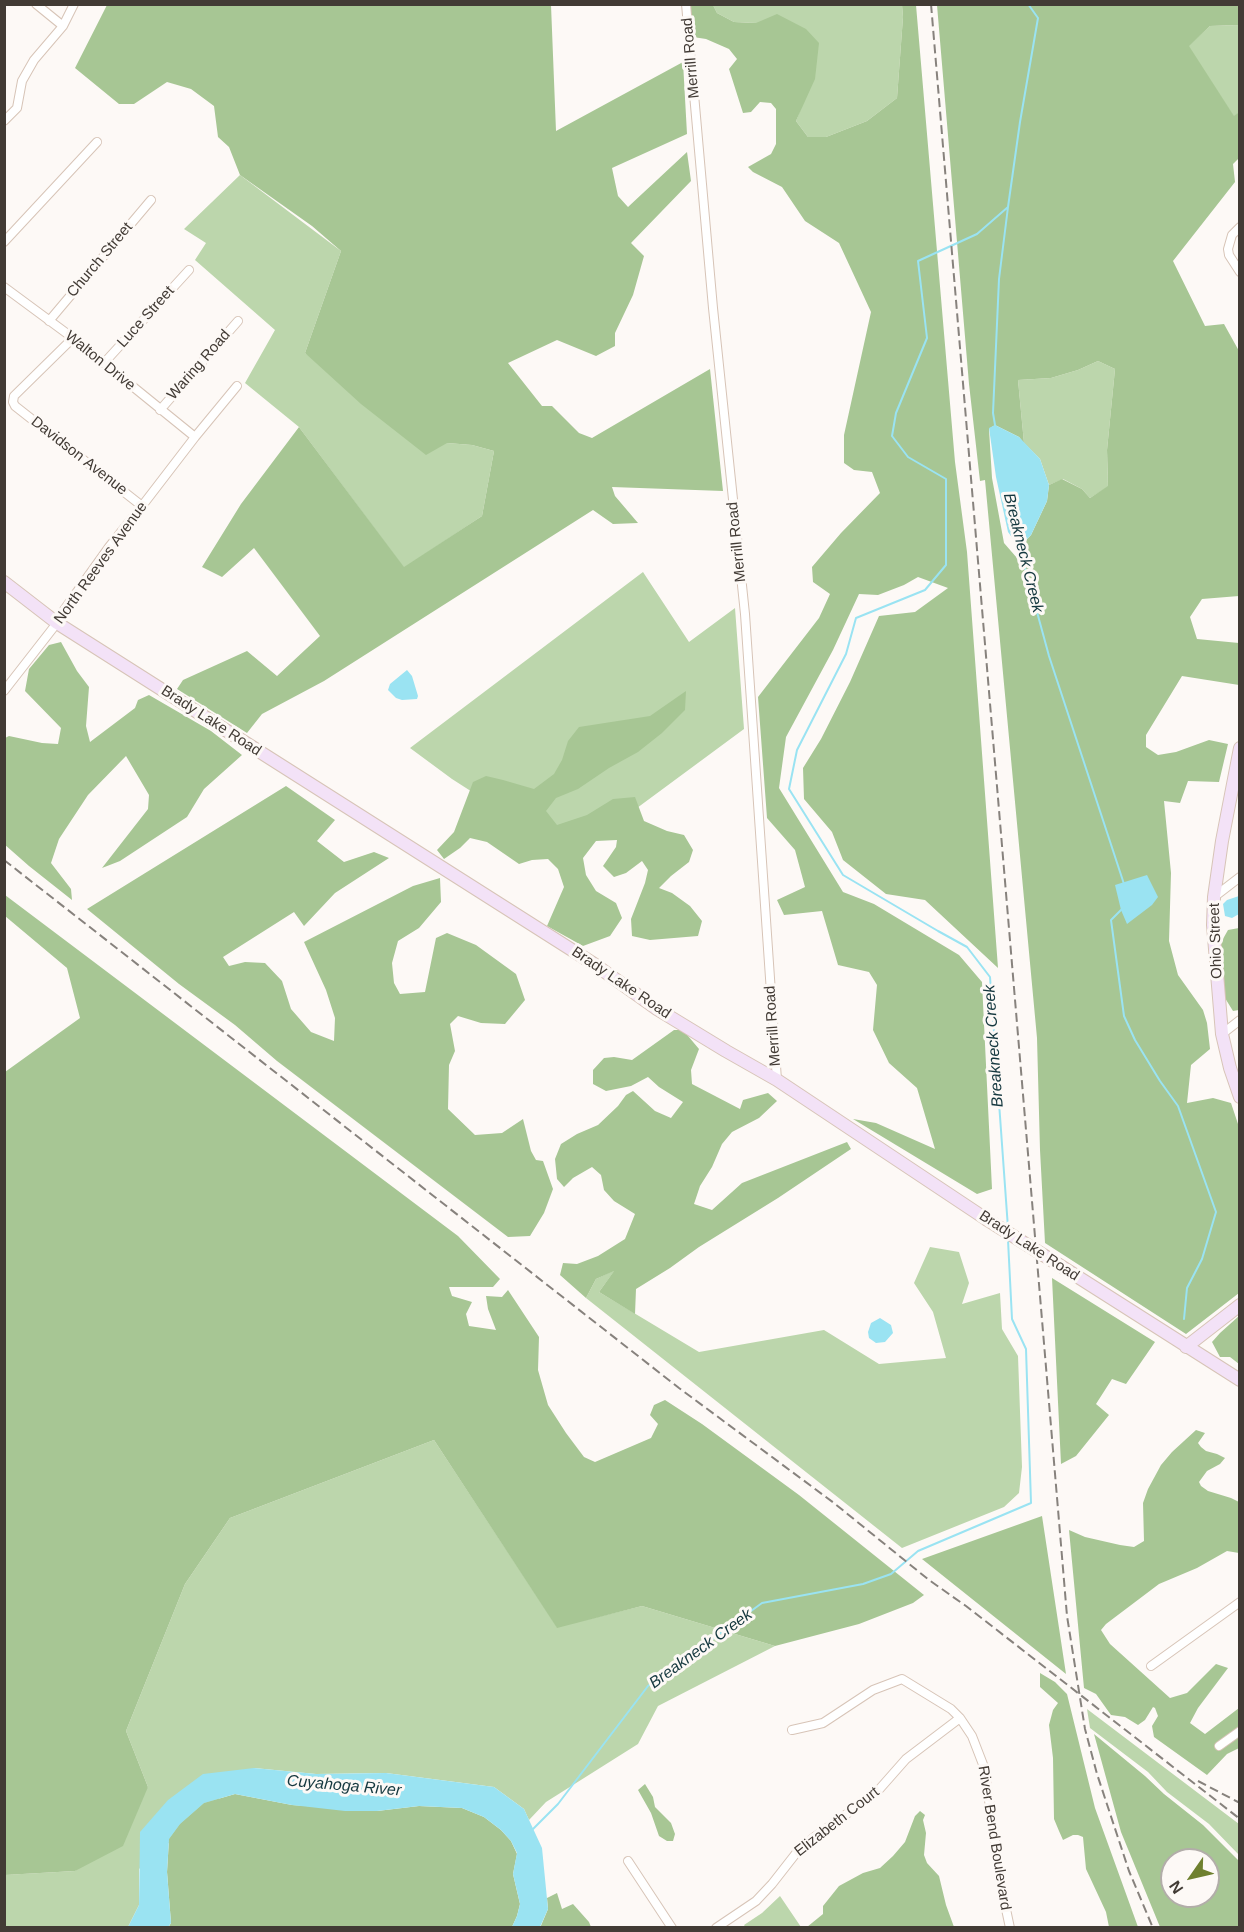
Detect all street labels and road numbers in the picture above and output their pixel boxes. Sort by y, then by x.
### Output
street label: Merrill Road [679,17,703,99]
street label: Church Street [63,219,137,301]
street label: Luce Street [114,282,178,352]
street label: Waring Road [164,326,234,404]
street label: Walton Drive [61,327,139,395]
street label: Davidson Avenue [27,413,131,499]
street label: North Reeves Avenue [51,498,151,628]
street label: Merrill Road [724,501,750,583]
street label: Brady Lake Road [157,682,265,760]
street label: Ohio Street [1206,903,1226,979]
street label: Brady Lake Road [568,943,674,1023]
street label: Merrill Road [761,985,785,1067]
street label: Brady Lake Road [975,1207,1083,1285]
street label: River Bend Boulevard [974,1765,1014,1911]
street label: Elizabeth Court [791,1783,883,1861]

